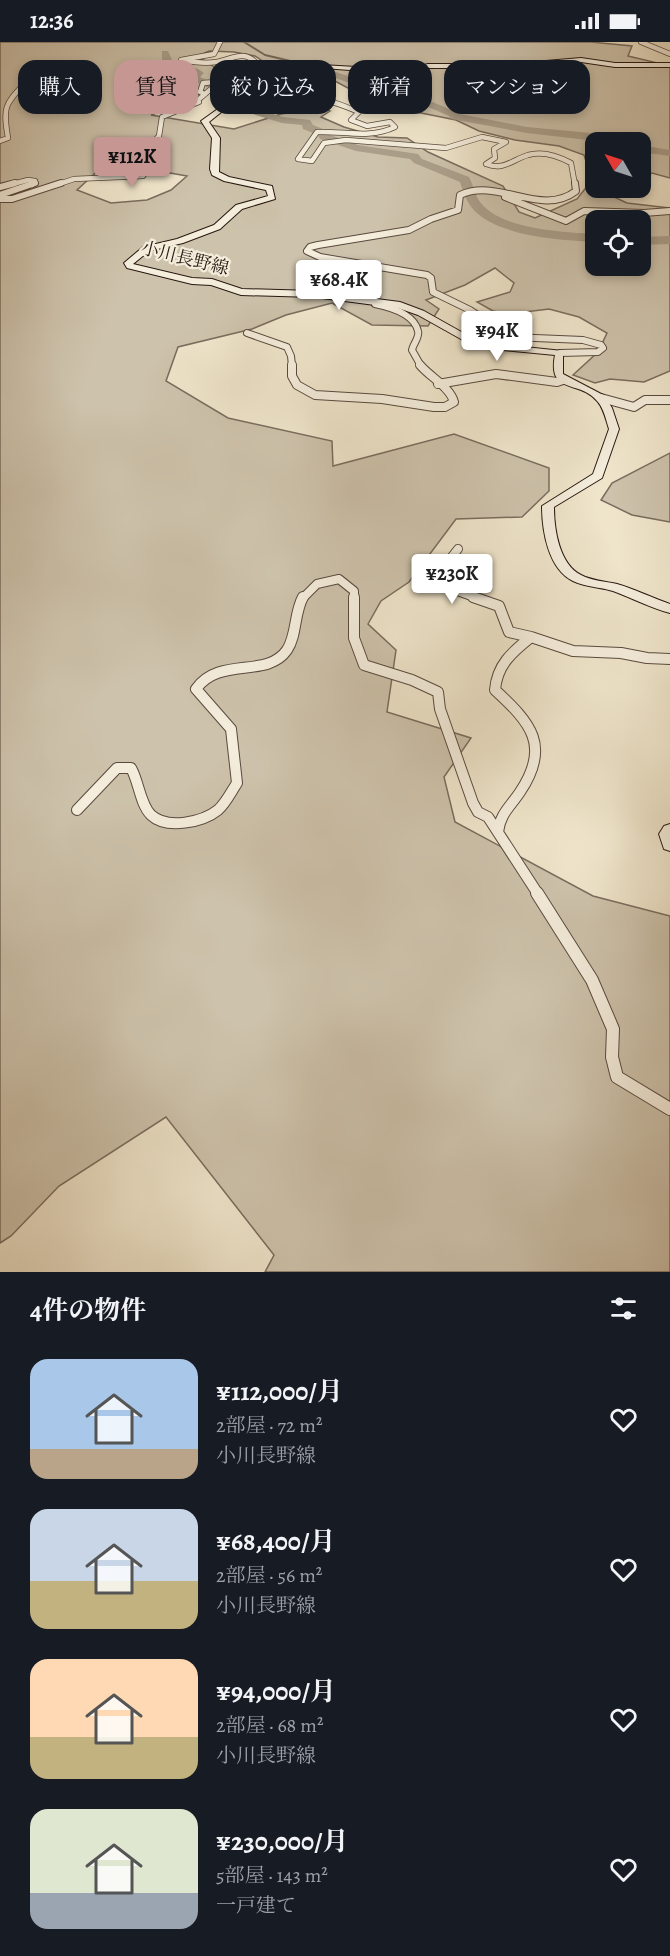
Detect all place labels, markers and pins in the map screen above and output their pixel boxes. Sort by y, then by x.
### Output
pin: ¥112K [90,137,174,188]
pin: ¥68.4K [290,260,388,311]
pin: ¥94K [461,311,533,362]
pin: ¥230K [410,554,494,605]

